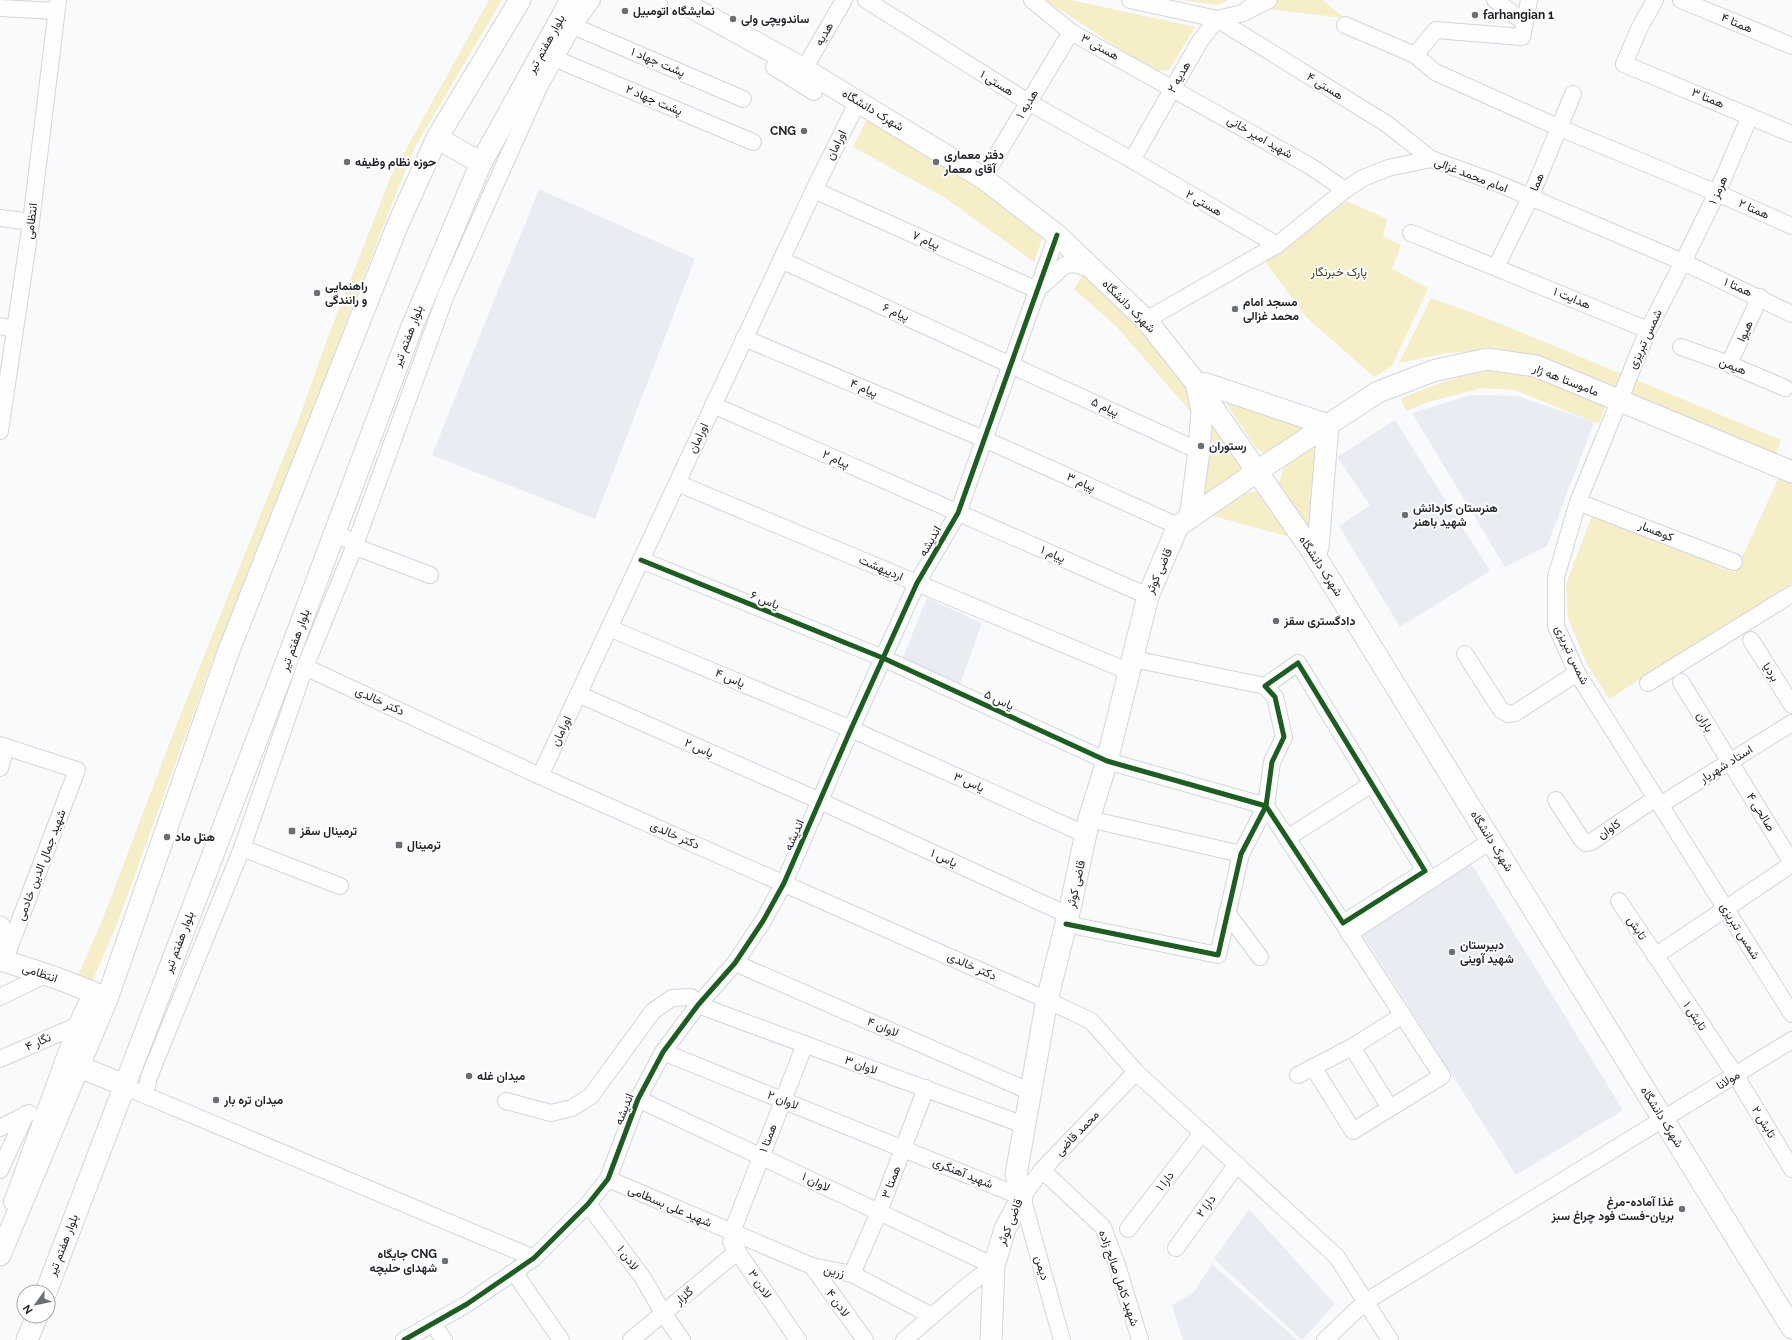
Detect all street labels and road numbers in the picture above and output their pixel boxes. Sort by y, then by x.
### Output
street label: همتا ۴ [1719,10,1755,36]
street label: بلوار هفتم تیر [524,12,569,77]
street label: هدیه [812,20,836,48]
street label: هستی ۳ [1078,31,1122,64]
street label: پشت جهاد ۱ [628,44,687,81]
street label: هدیه ۲ [1164,59,1194,95]
street label: هستی ۱ [977,67,1016,100]
street label: هستی ۴ [1304,69,1346,104]
street label: پشت جهاد ۲ [623,82,685,119]
street label: همتا ۳ [1690,85,1726,111]
street label: شهرک دانشگاه [839,86,906,135]
street label: هدیه ۱ [1013,87,1041,121]
street label: شهید امیر خانی [1224,113,1295,162]
street label: اورامان [823,128,850,163]
street label: امام محمد غزالی [1432,155,1510,196]
street label: هما [1527,171,1547,193]
street label: هرمز ۱ [1706,174,1731,207]
street label: هستی ۲ [1183,187,1225,220]
street label: همتا ۲ [1736,196,1772,222]
street label: انتظامی [22,202,41,240]
street label: پیام ۷ [910,228,942,253]
street label: همتا ۱ [1722,275,1754,299]
street label: شهرک دانشگاه [1099,276,1159,336]
street label: هدایت ۱ [1551,284,1593,312]
street label: پیام ۶ [880,300,911,325]
street label: بلوار هفتم تیر [389,303,427,370]
street label: شمس تبریزی [1625,307,1666,371]
street label: هیوا [1734,318,1757,344]
street label: هیمن [1717,354,1749,379]
street label: ماموستا هه ژار [1530,361,1601,400]
street label: پیام ۴ [848,376,880,401]
street label: پیام ۵ [1089,395,1121,420]
street label: اورامان [685,421,712,456]
street label: پیام ۲ [820,447,852,472]
street label: پیام ۳ [1064,470,1097,495]
street label: کوهسار [1635,517,1675,545]
street label: اندیشه [916,523,944,559]
street label: شهرک دانشگاه [1295,533,1346,599]
street label: پیام ۱ [1038,542,1067,566]
street label: قاضی کوثر [1142,546,1176,597]
street label: اردیبهشت [856,552,905,585]
street label: یاس ۶ [748,588,782,613]
street label: بلوار هفتم تیر [277,607,314,674]
street label: شمس تبریزی [1551,623,1592,687]
street label: بردیا [1759,660,1782,685]
street label: یاس ۴ [713,666,747,692]
street label: دکتر خالدی [353,684,407,719]
street label: یاس ۵ [981,687,1016,714]
street label: باران [1693,709,1716,735]
street label: اورامان [548,714,575,749]
street label: یاس ۲ [682,735,716,762]
street label: استاد شهریار [1696,742,1756,787]
street label: یاس ۳ [951,769,987,796]
street label: صالحی ۴ [1743,790,1778,834]
street label: شهید جمال الدین خادمی [13,807,70,923]
street label: شهرک دانشگاه [1467,808,1516,875]
street label: کاوان [1595,816,1624,843]
street label: اندیشه [781,817,807,853]
street label: دکتر خالدی [648,818,702,853]
street label: یاس ۱ [928,846,960,871]
street label: قاضی کوثر [1063,859,1089,910]
street label: شمس تبریزی [1716,900,1763,962]
street label: بلوار هفتم تیر [160,909,198,976]
street label: تابش [1623,913,1650,943]
street label: دکتر خالدی [945,949,999,984]
street label: انتظامی [20,960,59,986]
street label: تابش ۱ [1679,999,1710,1034]
street label: لاوان ۴ [865,1014,901,1041]
street label: نگار ۴ [23,1030,53,1055]
street label: لاوان ۳ [842,1053,879,1078]
street label: مولانا [1714,1067,1743,1093]
street label: شهرک دانشگاه [1637,1084,1686,1151]
street label: لاوان ۲ [765,1087,801,1113]
street label: اندیشه [611,1091,637,1127]
street label: تابش ۲ [1748,1103,1779,1141]
street label: محمد قاضی [1052,1108,1103,1159]
street label: همتا ۱ [756,1122,780,1154]
street label: شهید آهنگری [930,1155,995,1192]
street label: همتا ۳ [878,1164,904,1200]
street label: دارا ۱ [1153,1168,1178,1194]
street label: لاوان ۱ [799,1169,832,1196]
street label: شهید علی بسطامی [626,1182,714,1231]
street label: دارا ۲ [1193,1192,1220,1220]
street label: قاضی کوثر [994,1197,1027,1248]
street label: بلوار هفتم تیر [44,1212,82,1279]
street label: شهید کامل صالح زاده [1094,1228,1142,1328]
street label: لادن ۱ [614,1243,642,1273]
street label: دیمن [1031,1254,1052,1282]
street label: زرین [822,1262,846,1281]
street label: لادن ۳ [745,1267,775,1301]
street label: گلزار [671,1284,697,1309]
street label: لادن ۴ [823,1287,853,1319]

